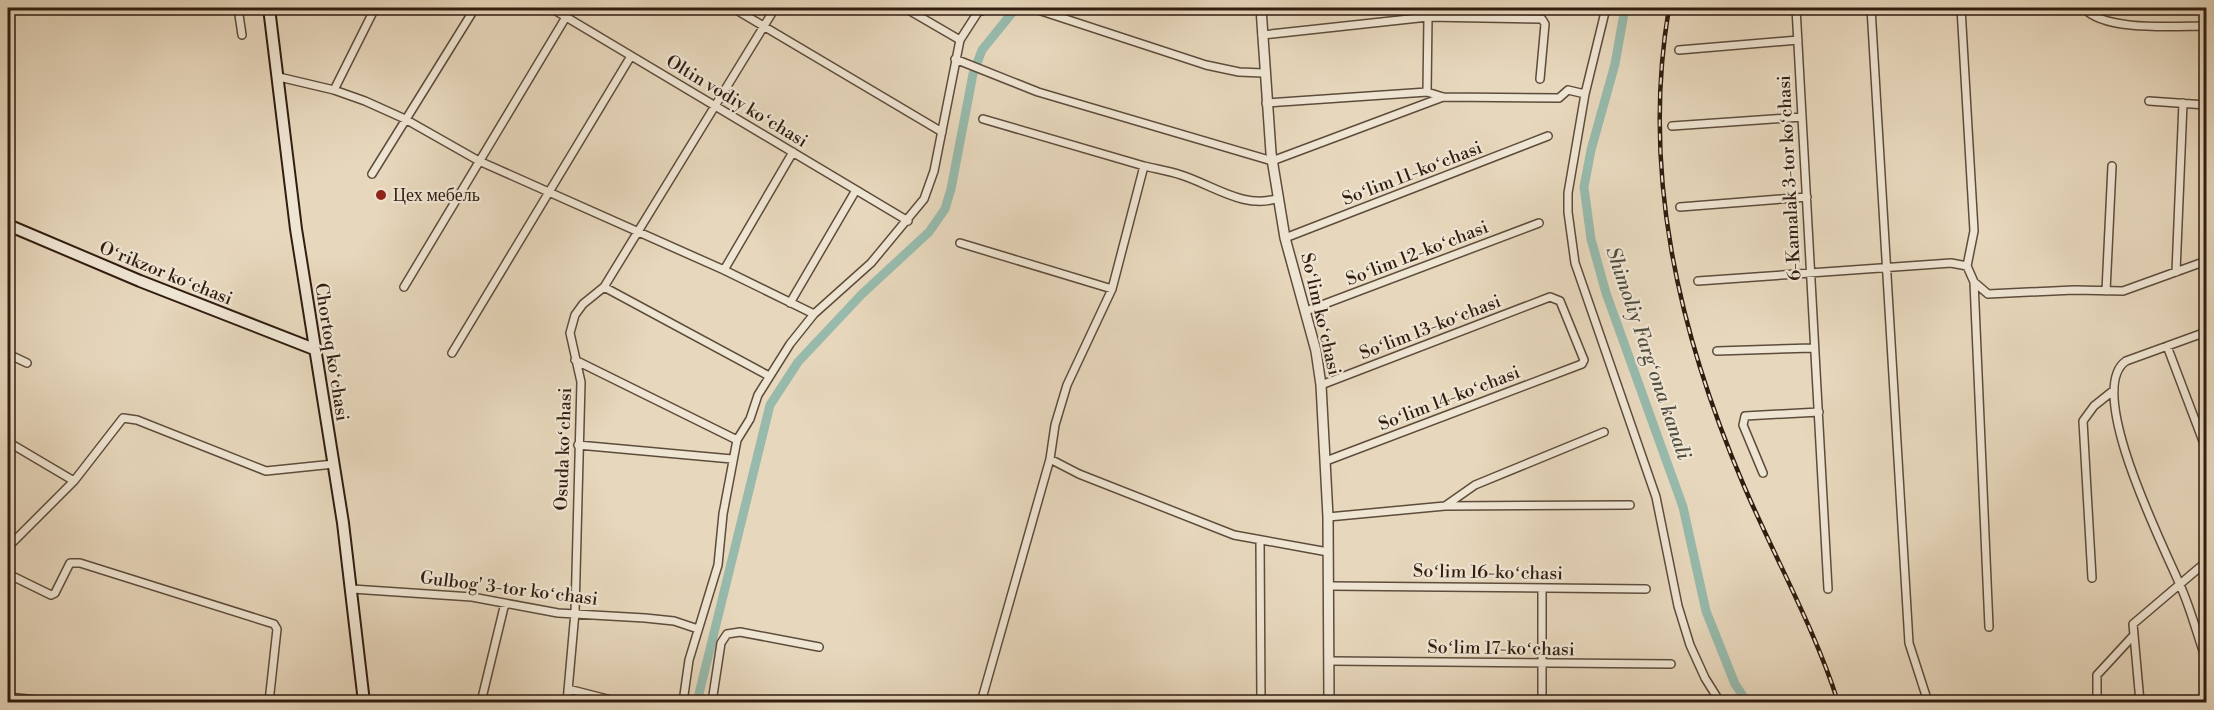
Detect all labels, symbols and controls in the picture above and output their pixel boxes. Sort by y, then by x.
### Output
street label: Oltin vodiy koʻchasi [662,50,812,153]
street label: 6-Kamalak 3-tor koʻchasi [1773,74,1806,281]
street label: Soʻlim 11-koʻchasi [1339,136,1486,211]
place label: Цех мебель [393,184,480,207]
marker: Цех мебель [374,188,388,202]
street label: Soʻlim 12-koʻchasi [1343,216,1492,291]
street label: Oʻrikzor koʻchasi [96,236,236,311]
water label: Shimoliy Fargʻona kanali [1599,244,1696,464]
street label: Soʻlim koʻchasi [1295,251,1346,378]
street label: Chortoq koʻchasi [309,281,354,423]
street label: Soʻlim 13-koʻchasi [1356,290,1504,365]
street label: Soʻlim 14-koʻchasi [1375,361,1523,436]
street label: Osuda koʻchasi [550,387,577,511]
street label: Soʻlim 16-koʻchasi [1413,560,1563,585]
street label: Gulbog' 3-tor koʻchasi [419,566,599,611]
street label: Soʻlim 17-koʻchasi [1427,636,1575,661]

